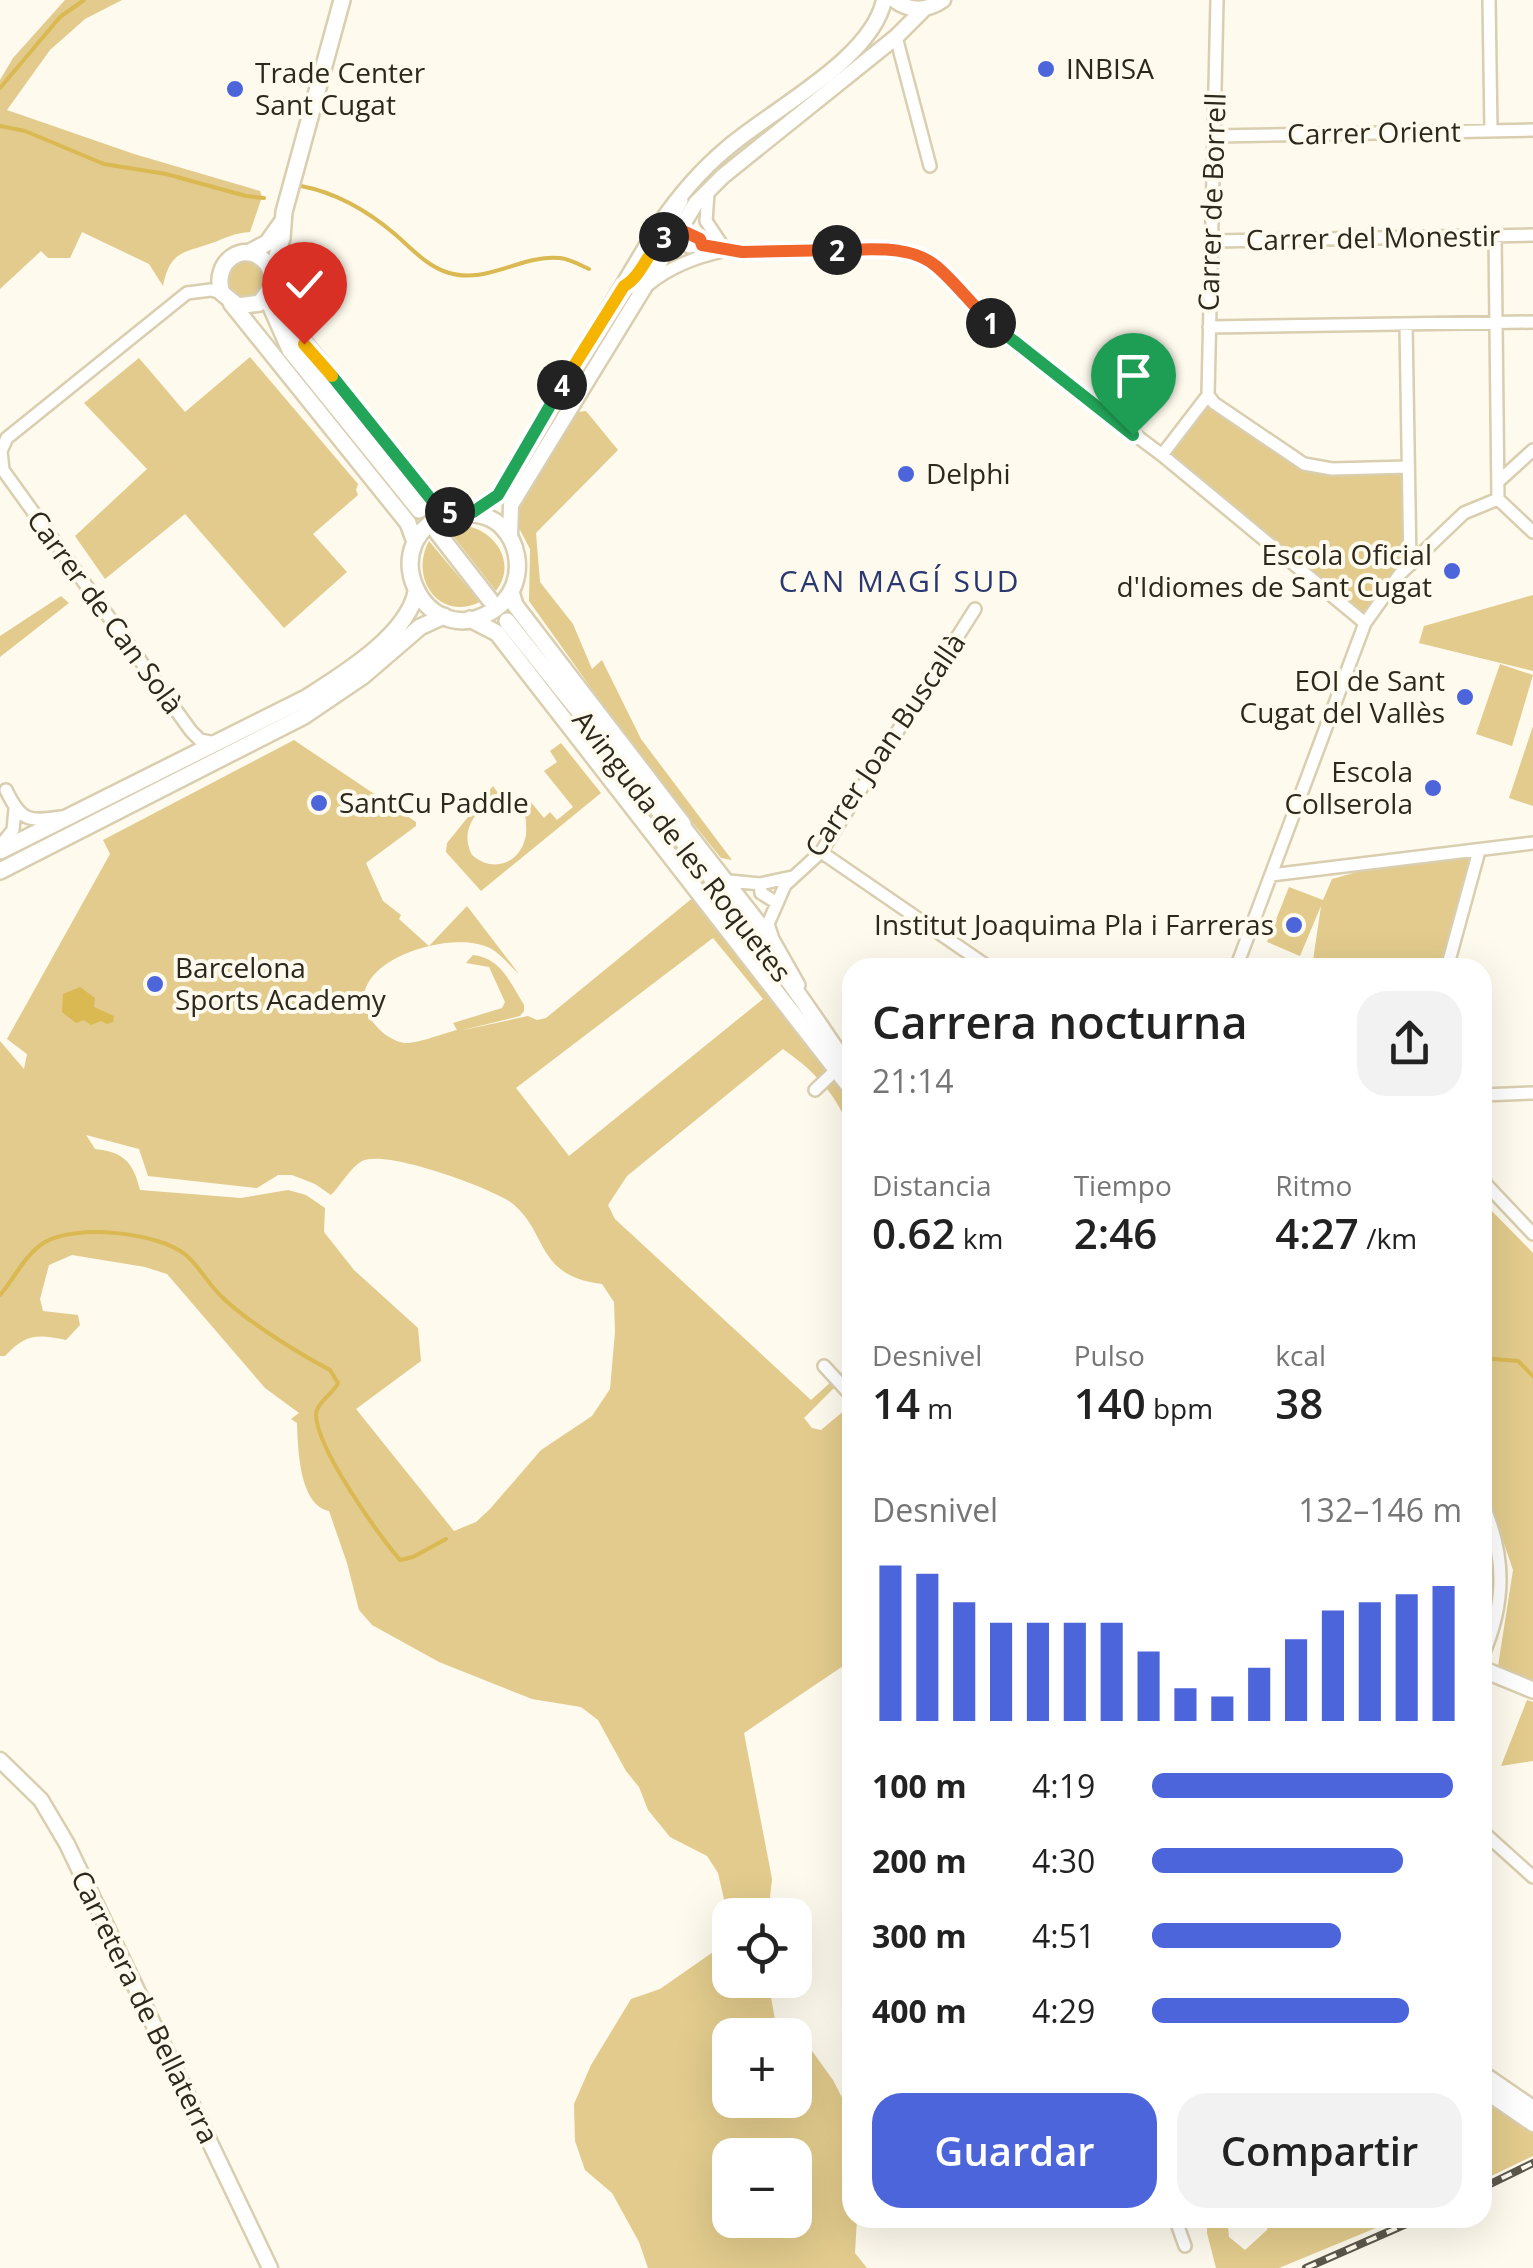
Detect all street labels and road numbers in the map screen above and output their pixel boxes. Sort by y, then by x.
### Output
street label: Carrer de Borrell [1188,92,1234,312]
street label: Carrer Orient [1287,111,1461,153]
street label: Carrer del Monestir [1245,216,1501,258]
street label: Carrer de Can Solà [19,502,193,721]
street label: Carrer Joan Buscallà [795,625,973,864]
street label: Avinguda de les Roquetes [565,702,801,989]
street label: Carretera de Bellaterra [63,1864,229,2150]

